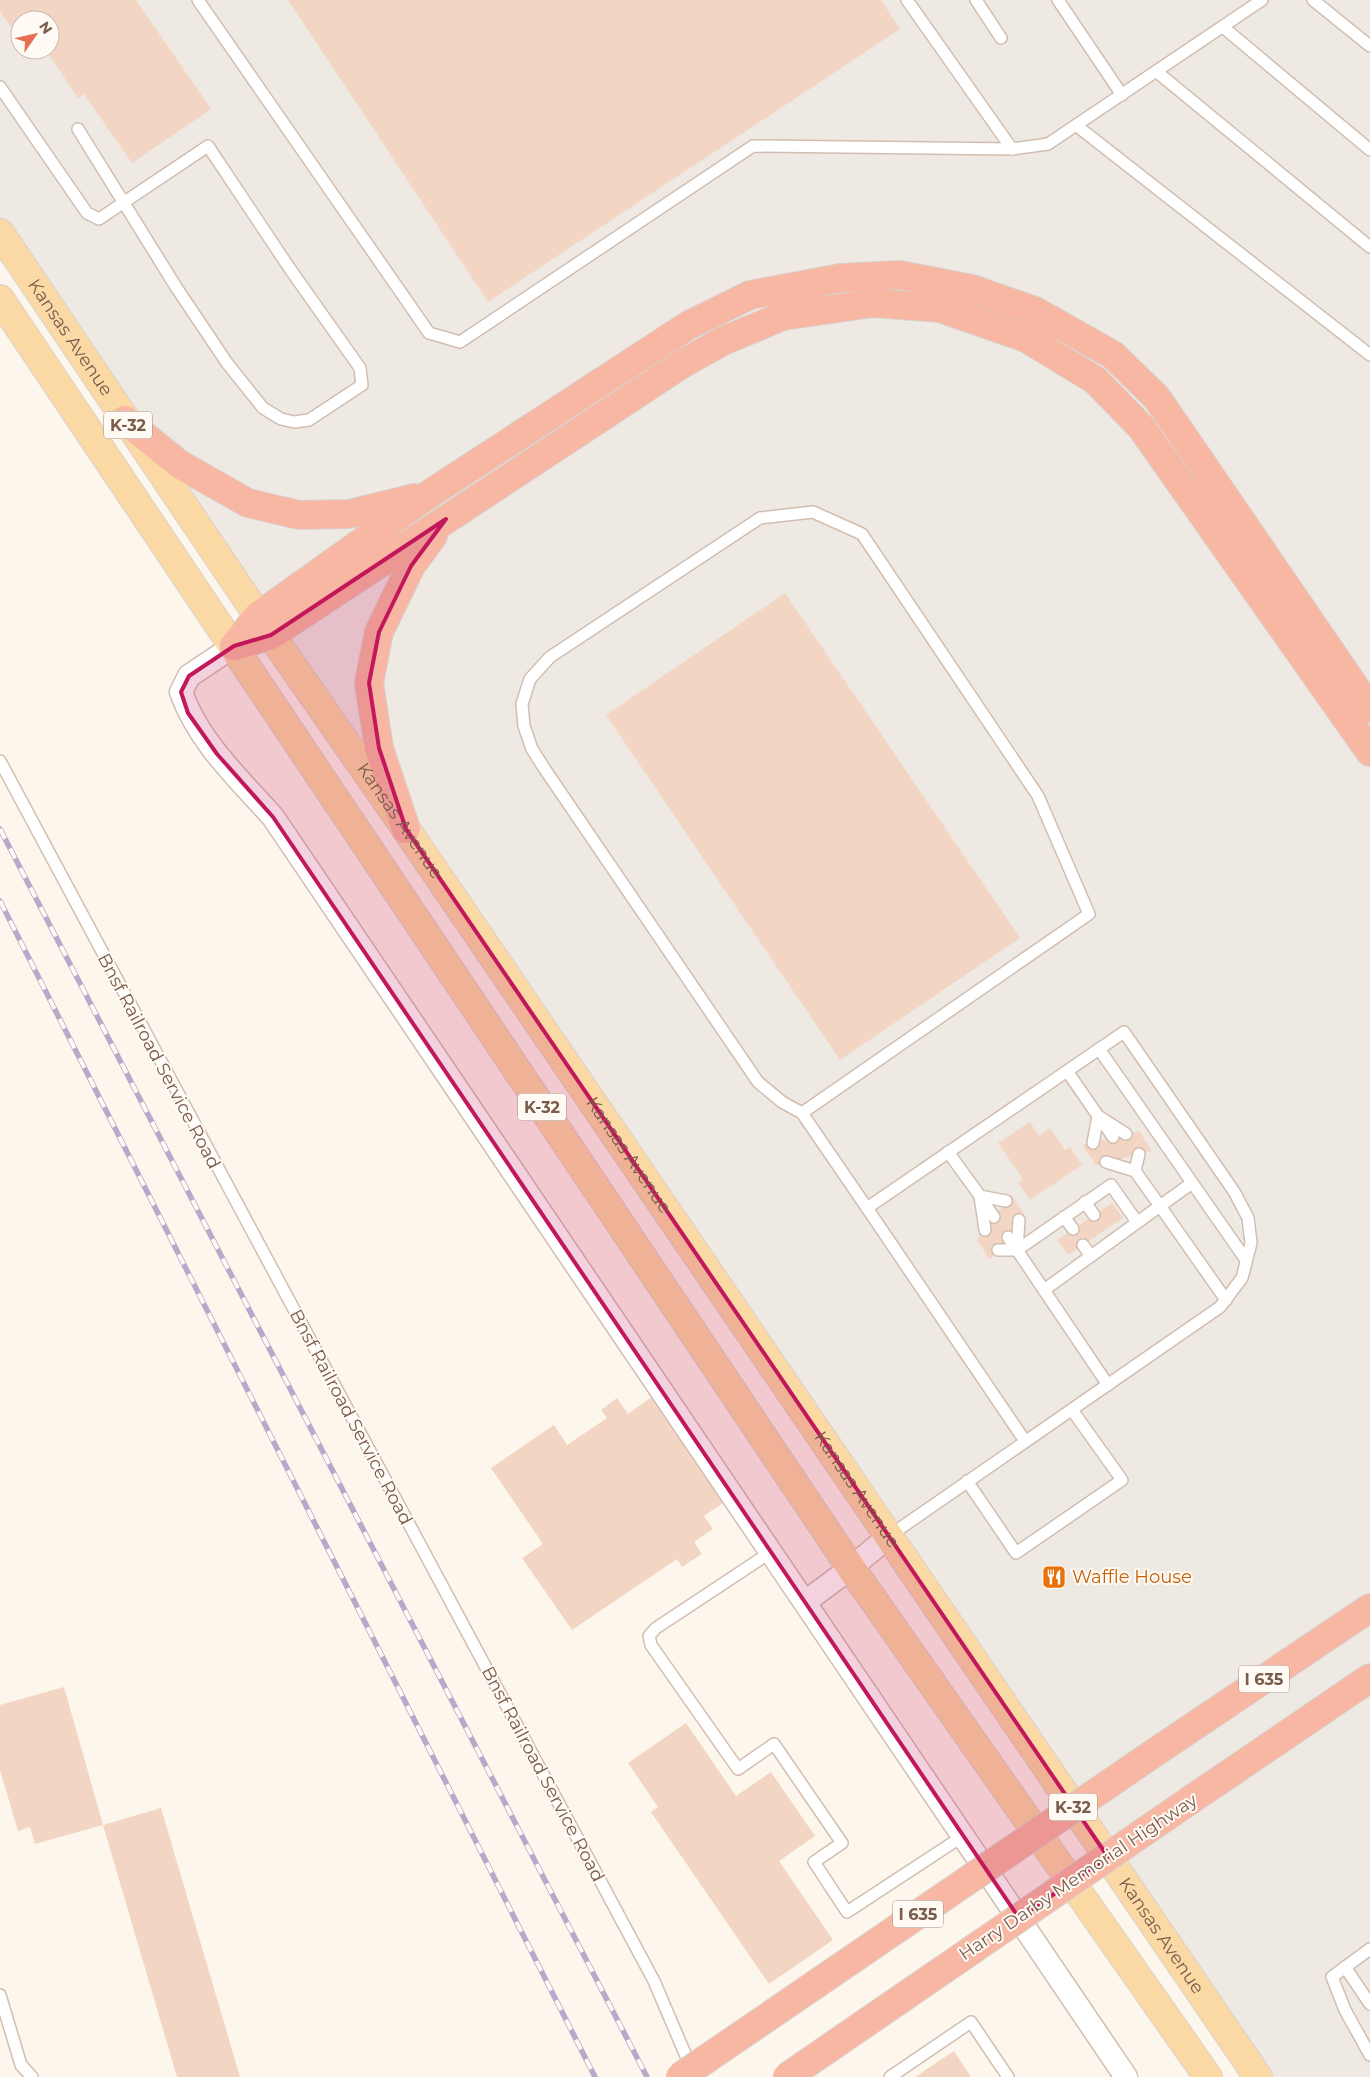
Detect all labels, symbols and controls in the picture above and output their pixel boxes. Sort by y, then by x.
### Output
north arrow [10,10,60,60]
text: N [35,18,56,37]
street label: Kansas Avenue [23,275,118,400]
road number: K-32 [104,412,152,438]
street label: Kansas Avenue [352,758,448,883]
street label: Bnsf Railroad Service Road [93,949,225,1173]
street label: Kansas Avenue [581,1093,676,1218]
road number: K-32 [518,1094,566,1120]
street label: Bnsf Railroad Service Road [285,1305,417,1529]
street label: Kansas Avenue [809,1427,905,1552]
restaurant icon: Waffle House [1041,1564,1067,1590]
place label: Waffle House [1072,1566,1192,1588]
street label: Bnsf Railroad Service Road [477,1662,609,1886]
road number: I 635 [1239,1666,1289,1692]
street label: Harry Darby Memorial Highway [955,1789,1202,1965]
road number: K-32 [1049,1794,1097,1820]
street label: Kansas Avenue [1114,1873,1209,1998]
road number: I 635 [893,1900,943,1928]

